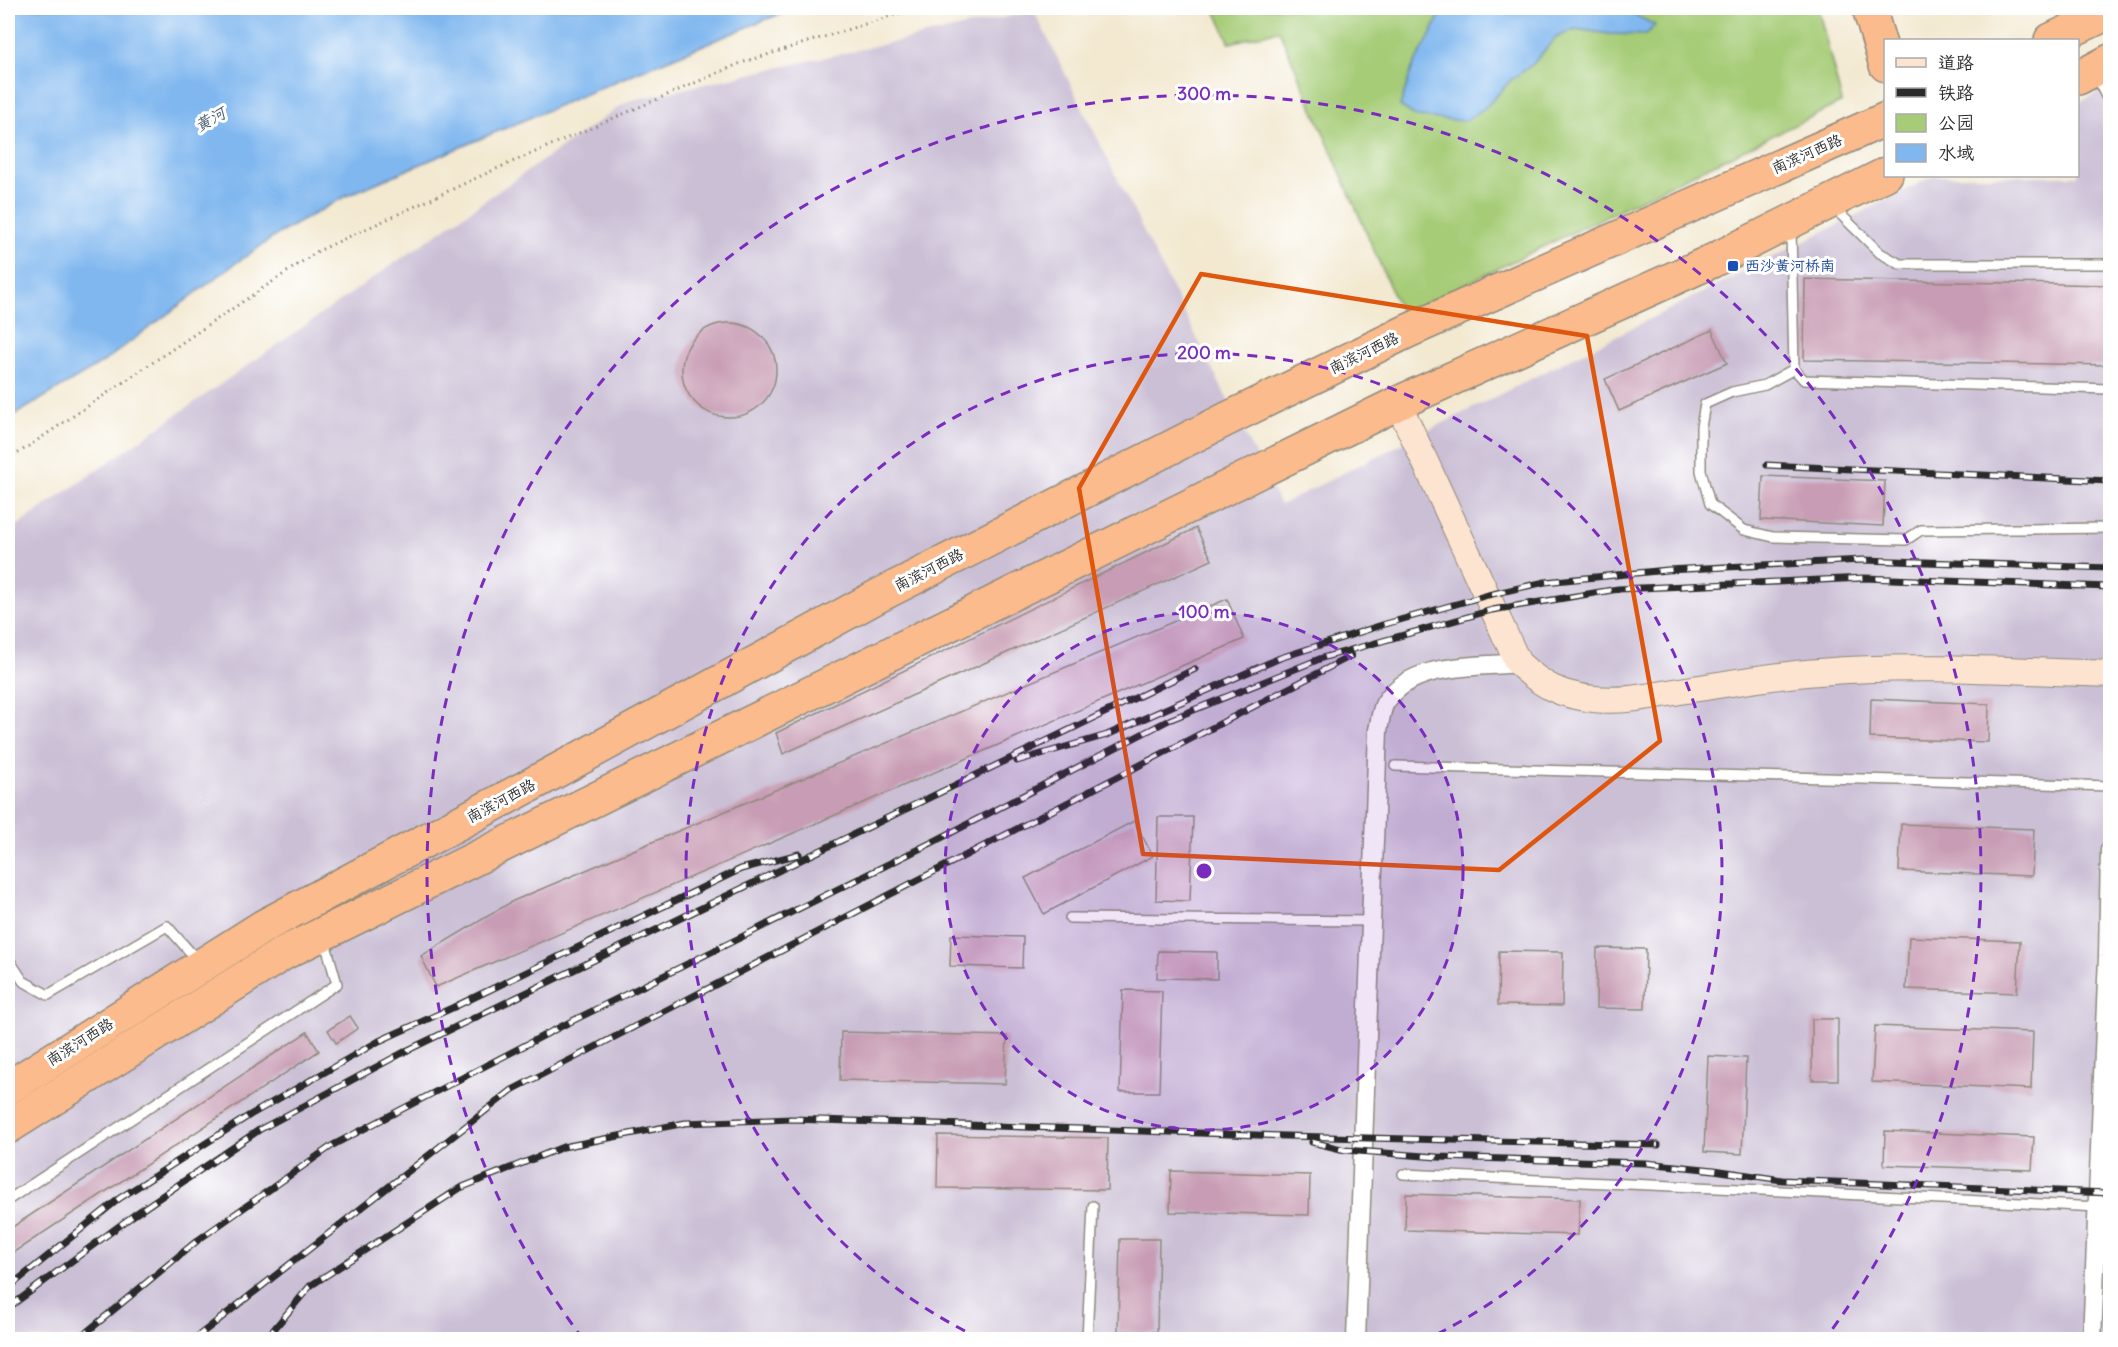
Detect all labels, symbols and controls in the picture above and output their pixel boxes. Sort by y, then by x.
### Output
legend [1884,39,2079,177]
text: 道路 [1938,51,1974,74]
text: 铁路 [1938,81,1974,104]
text: 300 m [1177,82,1231,105]
water label: 黄河 [191,101,231,136]
text: 公园 [1938,111,1974,134]
street label: 南滨河西路 [1769,130,1845,177]
text: 水域 [1938,141,1974,164]
place label: 西沙黄河桥南 [1745,256,1835,275]
marker: 西沙黄河桥南 [1726,259,1740,273]
street label: 南滨河西路 [1326,328,1402,378]
text: 200 m [1177,341,1231,364]
street label: 南滨河西路 [891,544,967,595]
text: 100 m [1179,600,1230,623]
street label: 南滨河西路 [463,775,538,827]
centre of rings [1194,861,1214,881]
street label: 南滨河西路 [43,1014,117,1070]

